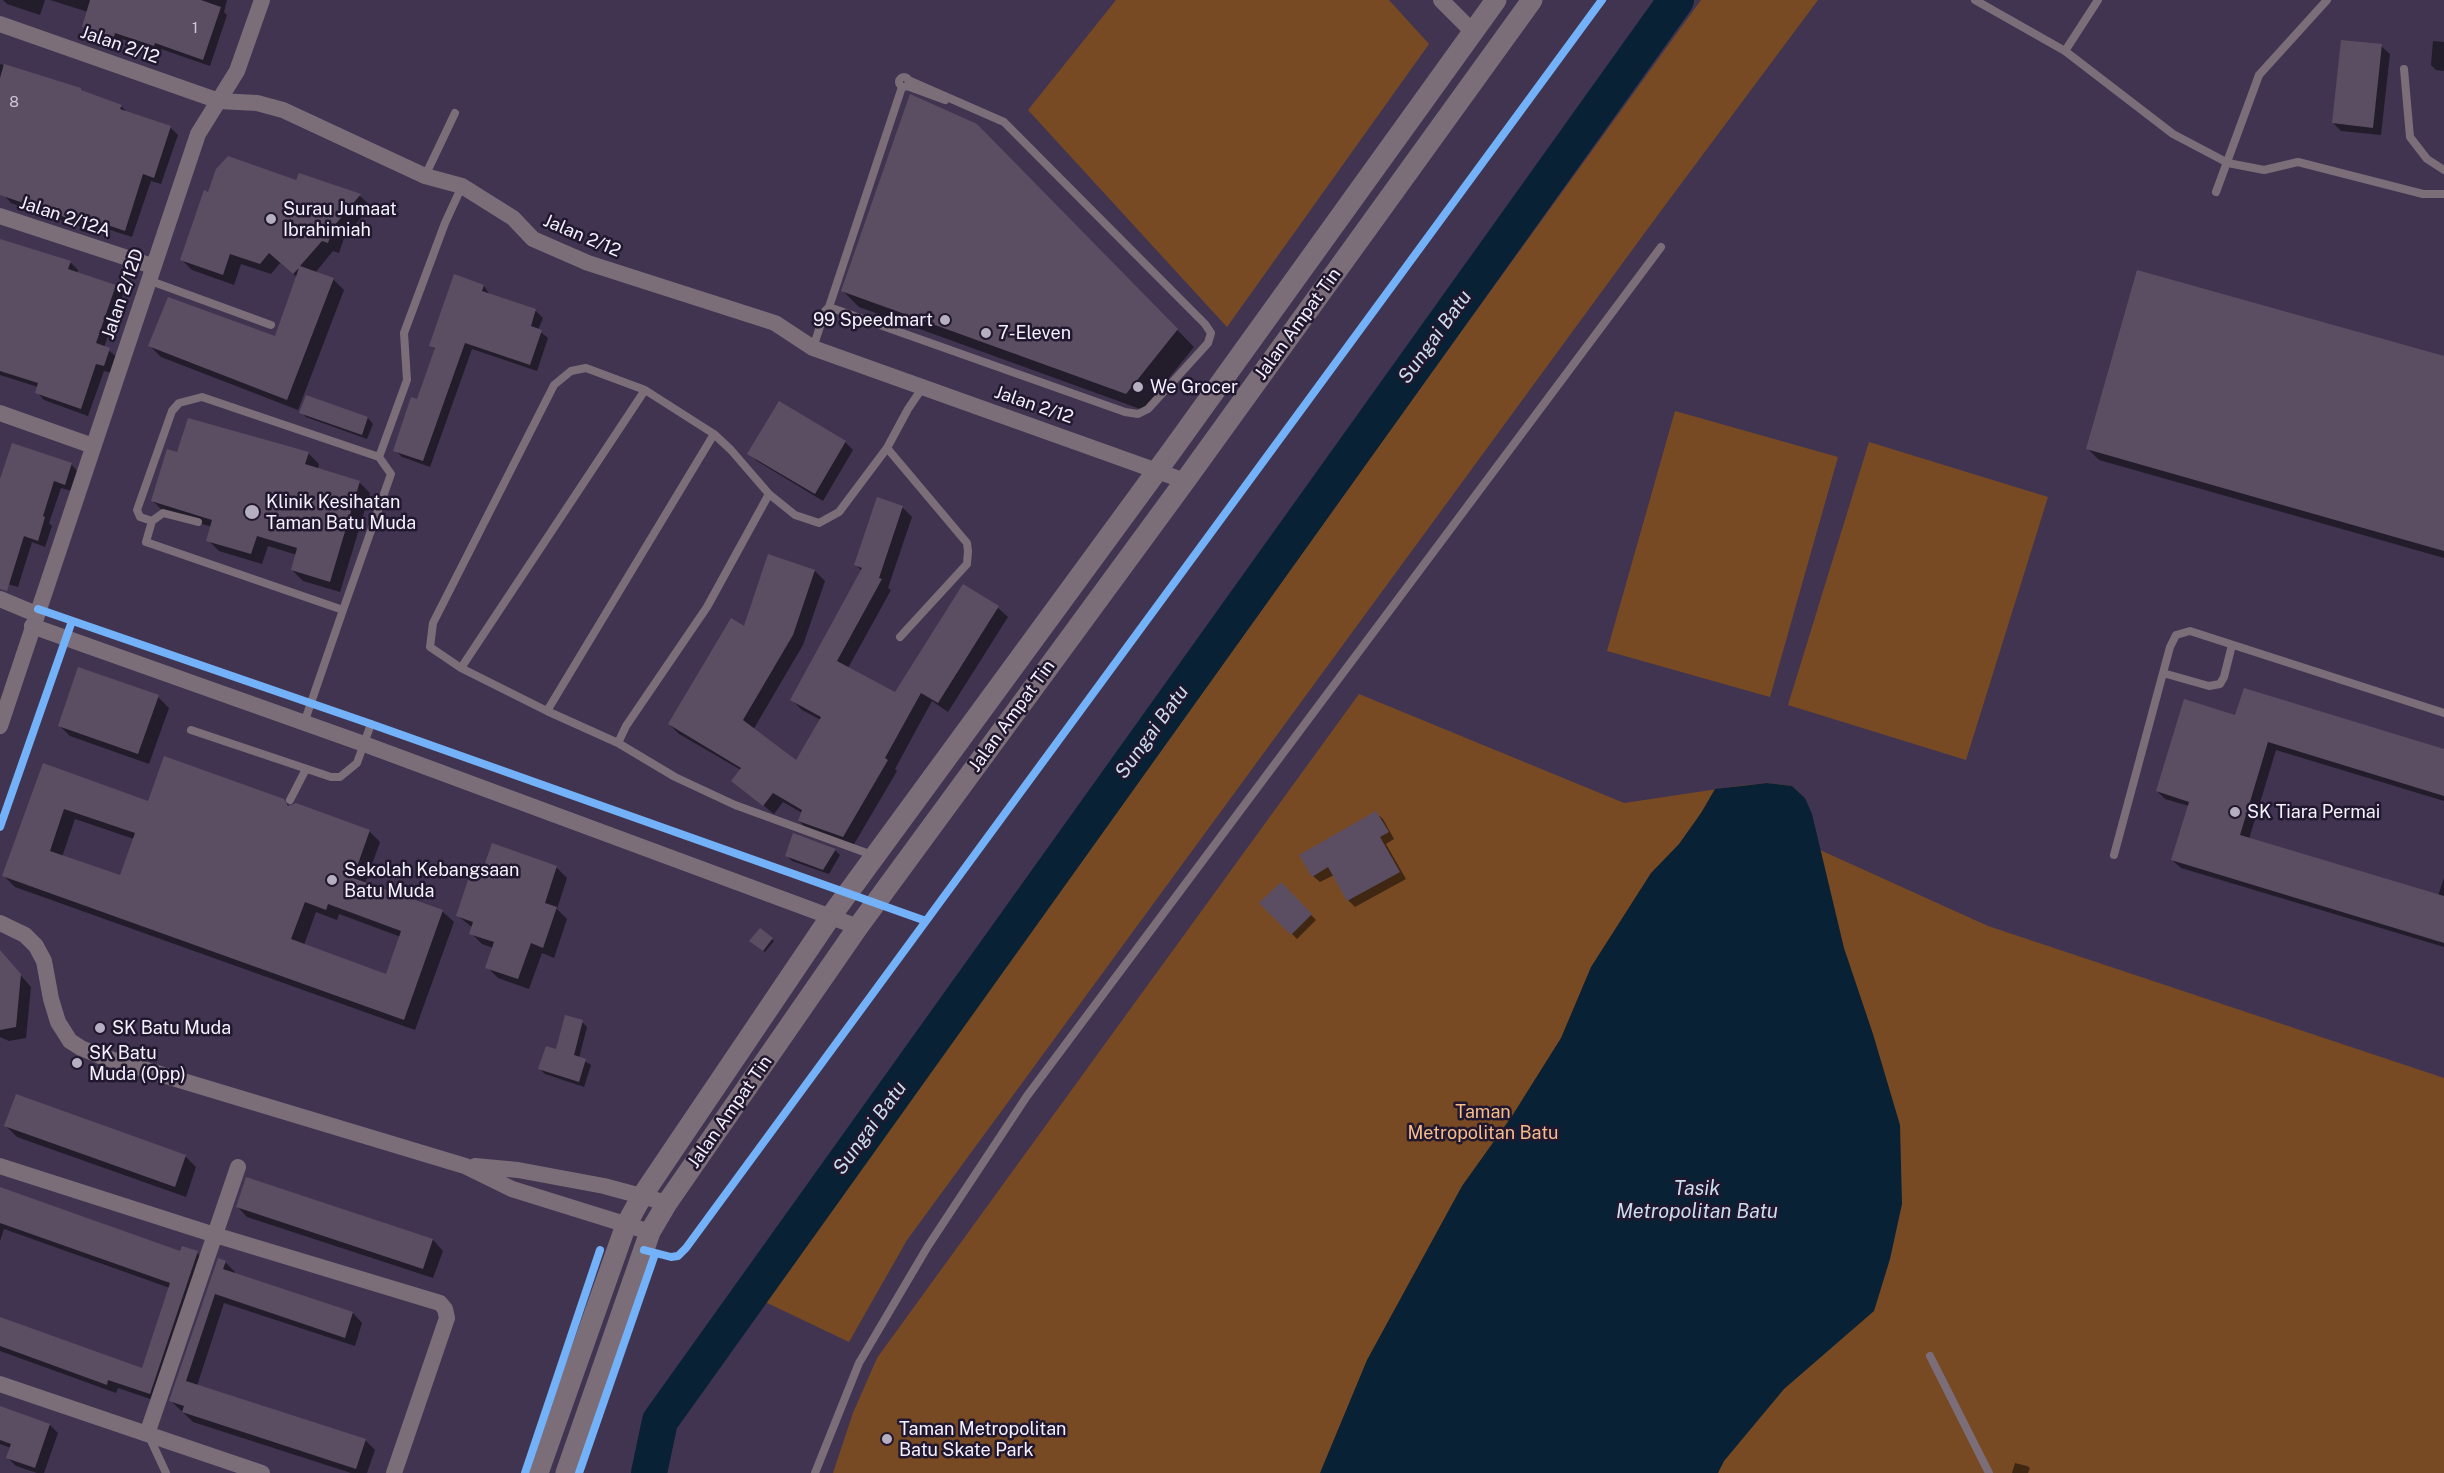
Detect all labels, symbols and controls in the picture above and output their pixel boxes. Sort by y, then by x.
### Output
house number: 1 [192,19,198,37]
street label: Jalan 2/12 [78,21,162,69]
house number: 8 [9,93,19,111]
street label: Jalan 2/12A [17,192,113,242]
place label: Surau Jumaat Ibrahimiah [283,198,397,240]
street label: Jalan 2/12 [540,210,624,262]
marker: Surau Jumaat Ibrahimiah [264,212,278,226]
street label: Jalan 2/12D [97,246,149,342]
street label: Jalan Ampat Tin [1250,264,1346,384]
water label: Sungai Batu [1393,286,1477,388]
place label: 99 Speedmart [813,309,933,331]
marker: 99 Speedmart [938,313,952,327]
place label: 7-Eleven [998,322,1071,344]
marker: 7-Eleven [979,326,993,340]
place label: We Grocer [1150,376,1238,398]
marker: We Grocer [1131,380,1145,394]
street label: Jalan 2/12 [992,381,1076,429]
place label: Klinik Kesihatan Taman Batu Muda [266,491,416,534]
marker: Klinik Kesihatan Taman Batu Muda [243,503,261,521]
street label: Jalan Ampat Tin [964,656,1060,776]
water label: Sungai Batu [1110,681,1194,783]
place label: SK Tiara Permai [2247,801,2380,823]
marker: SK Tiara Permai [2228,805,2242,819]
place label: Sekolah Kebangsaan Batu Muda [344,859,519,902]
marker: Sekolah Kebangsaan Batu Muda [325,873,339,887]
place label: SK Batu Muda [112,1017,231,1039]
marker: SK Batu Muda [93,1021,107,1035]
place label: SK Batu Muda (Opp) [89,1042,186,1084]
street label: Jalan Ampat Tin [683,1052,777,1172]
marker: SK Batu Muda (Opp) [70,1056,84,1070]
water label: Sungai Batu [828,1077,912,1179]
park label: Taman Metropolitan Batu [1407,1101,1559,1144]
water label: Tasik Metropolitan Batu [1616,1177,1778,1224]
place label: Taman Metropolitan Batu Skate Park [899,1418,1066,1460]
marker: Taman Metropolitan Batu Skate Park [880,1432,894,1446]

